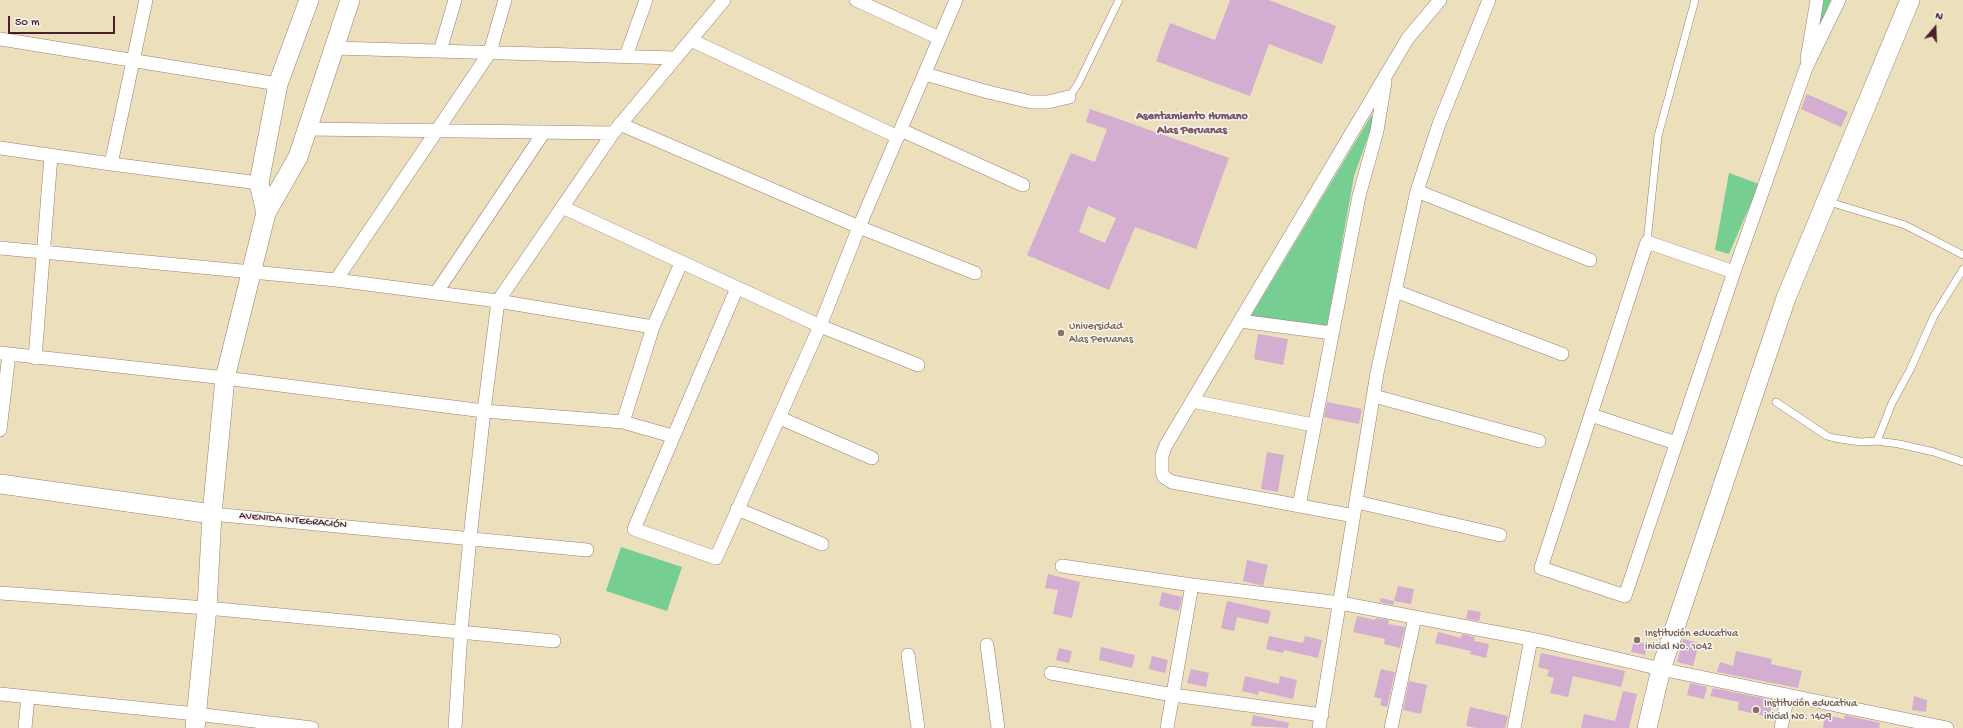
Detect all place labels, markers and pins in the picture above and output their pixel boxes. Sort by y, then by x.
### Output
place label: Universidad Alas Peruanas [1069,320,1133,346]
marker: Universidad Alas Peruanas [1056,328,1066,338]
place label: Institución educativa inicial No. 1042 [1645,627,1738,653]
marker: Institución educativa inicial No. 1042 [1632,635,1642,645]
place label: Institución educativa inicial No. 1409 [1764,697,1857,723]
marker: Institución educativa inicial No. 1409 [1751,705,1761,715]

